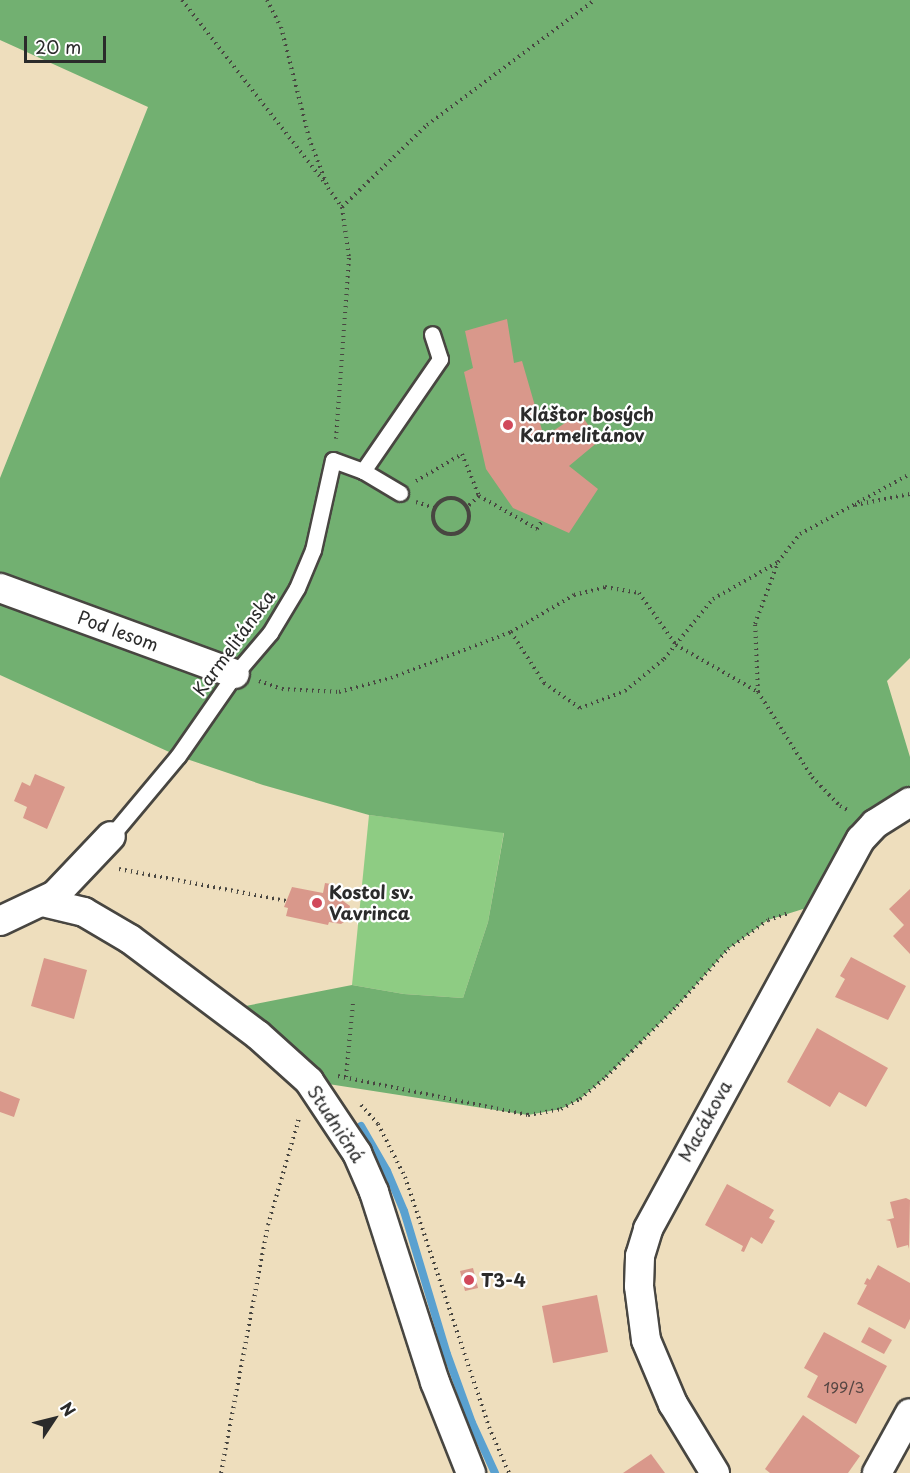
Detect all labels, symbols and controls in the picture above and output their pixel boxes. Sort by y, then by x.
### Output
scale bar [27,24,110,62]
text: 20 m [35,33,81,60]
place label: Kláštor bosých Karmelitánov [520,404,654,446]
marker: Kláštor bosých Karmelitánov [501,418,515,432]
street label: Karmelitánska [188,586,280,700]
street label: Pod lesom [74,606,162,656]
place label: Kostol sv. Vavrinca [329,882,415,924]
marker: Kostol sv. Vavrinca [310,896,324,910]
street label: Macákova [674,1077,736,1165]
street label: Studničná [303,1081,369,1167]
place label: T3-4 [481,1269,526,1291]
marker: T3-4 [462,1273,476,1287]
house number: 199/3 [823,1378,865,1396]
north arrow [24,1389,84,1449]
text: N [55,1397,82,1421]

